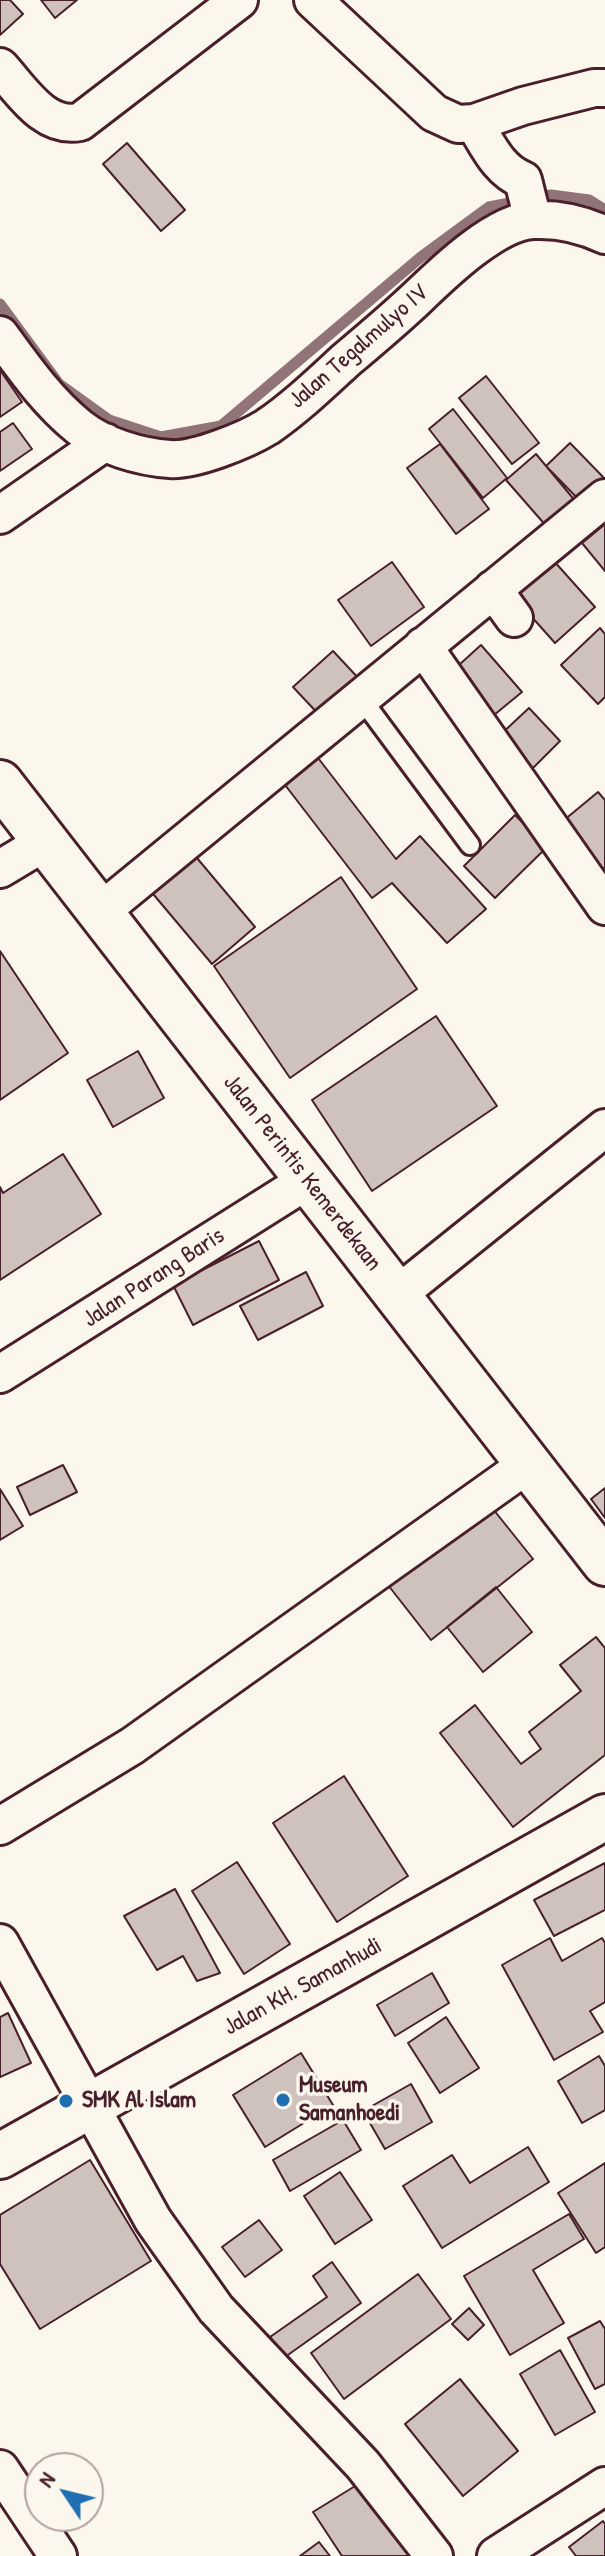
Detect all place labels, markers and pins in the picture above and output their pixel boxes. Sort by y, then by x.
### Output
place label: Museum Samanhoedi [299,2072,400,2128]
place label: SMK Al Islam [82,2087,196,2115]
marker: Museum Samanhoedi [274,2091,292,2109]
marker: SMK Al Islam [57,2092,75,2110]

